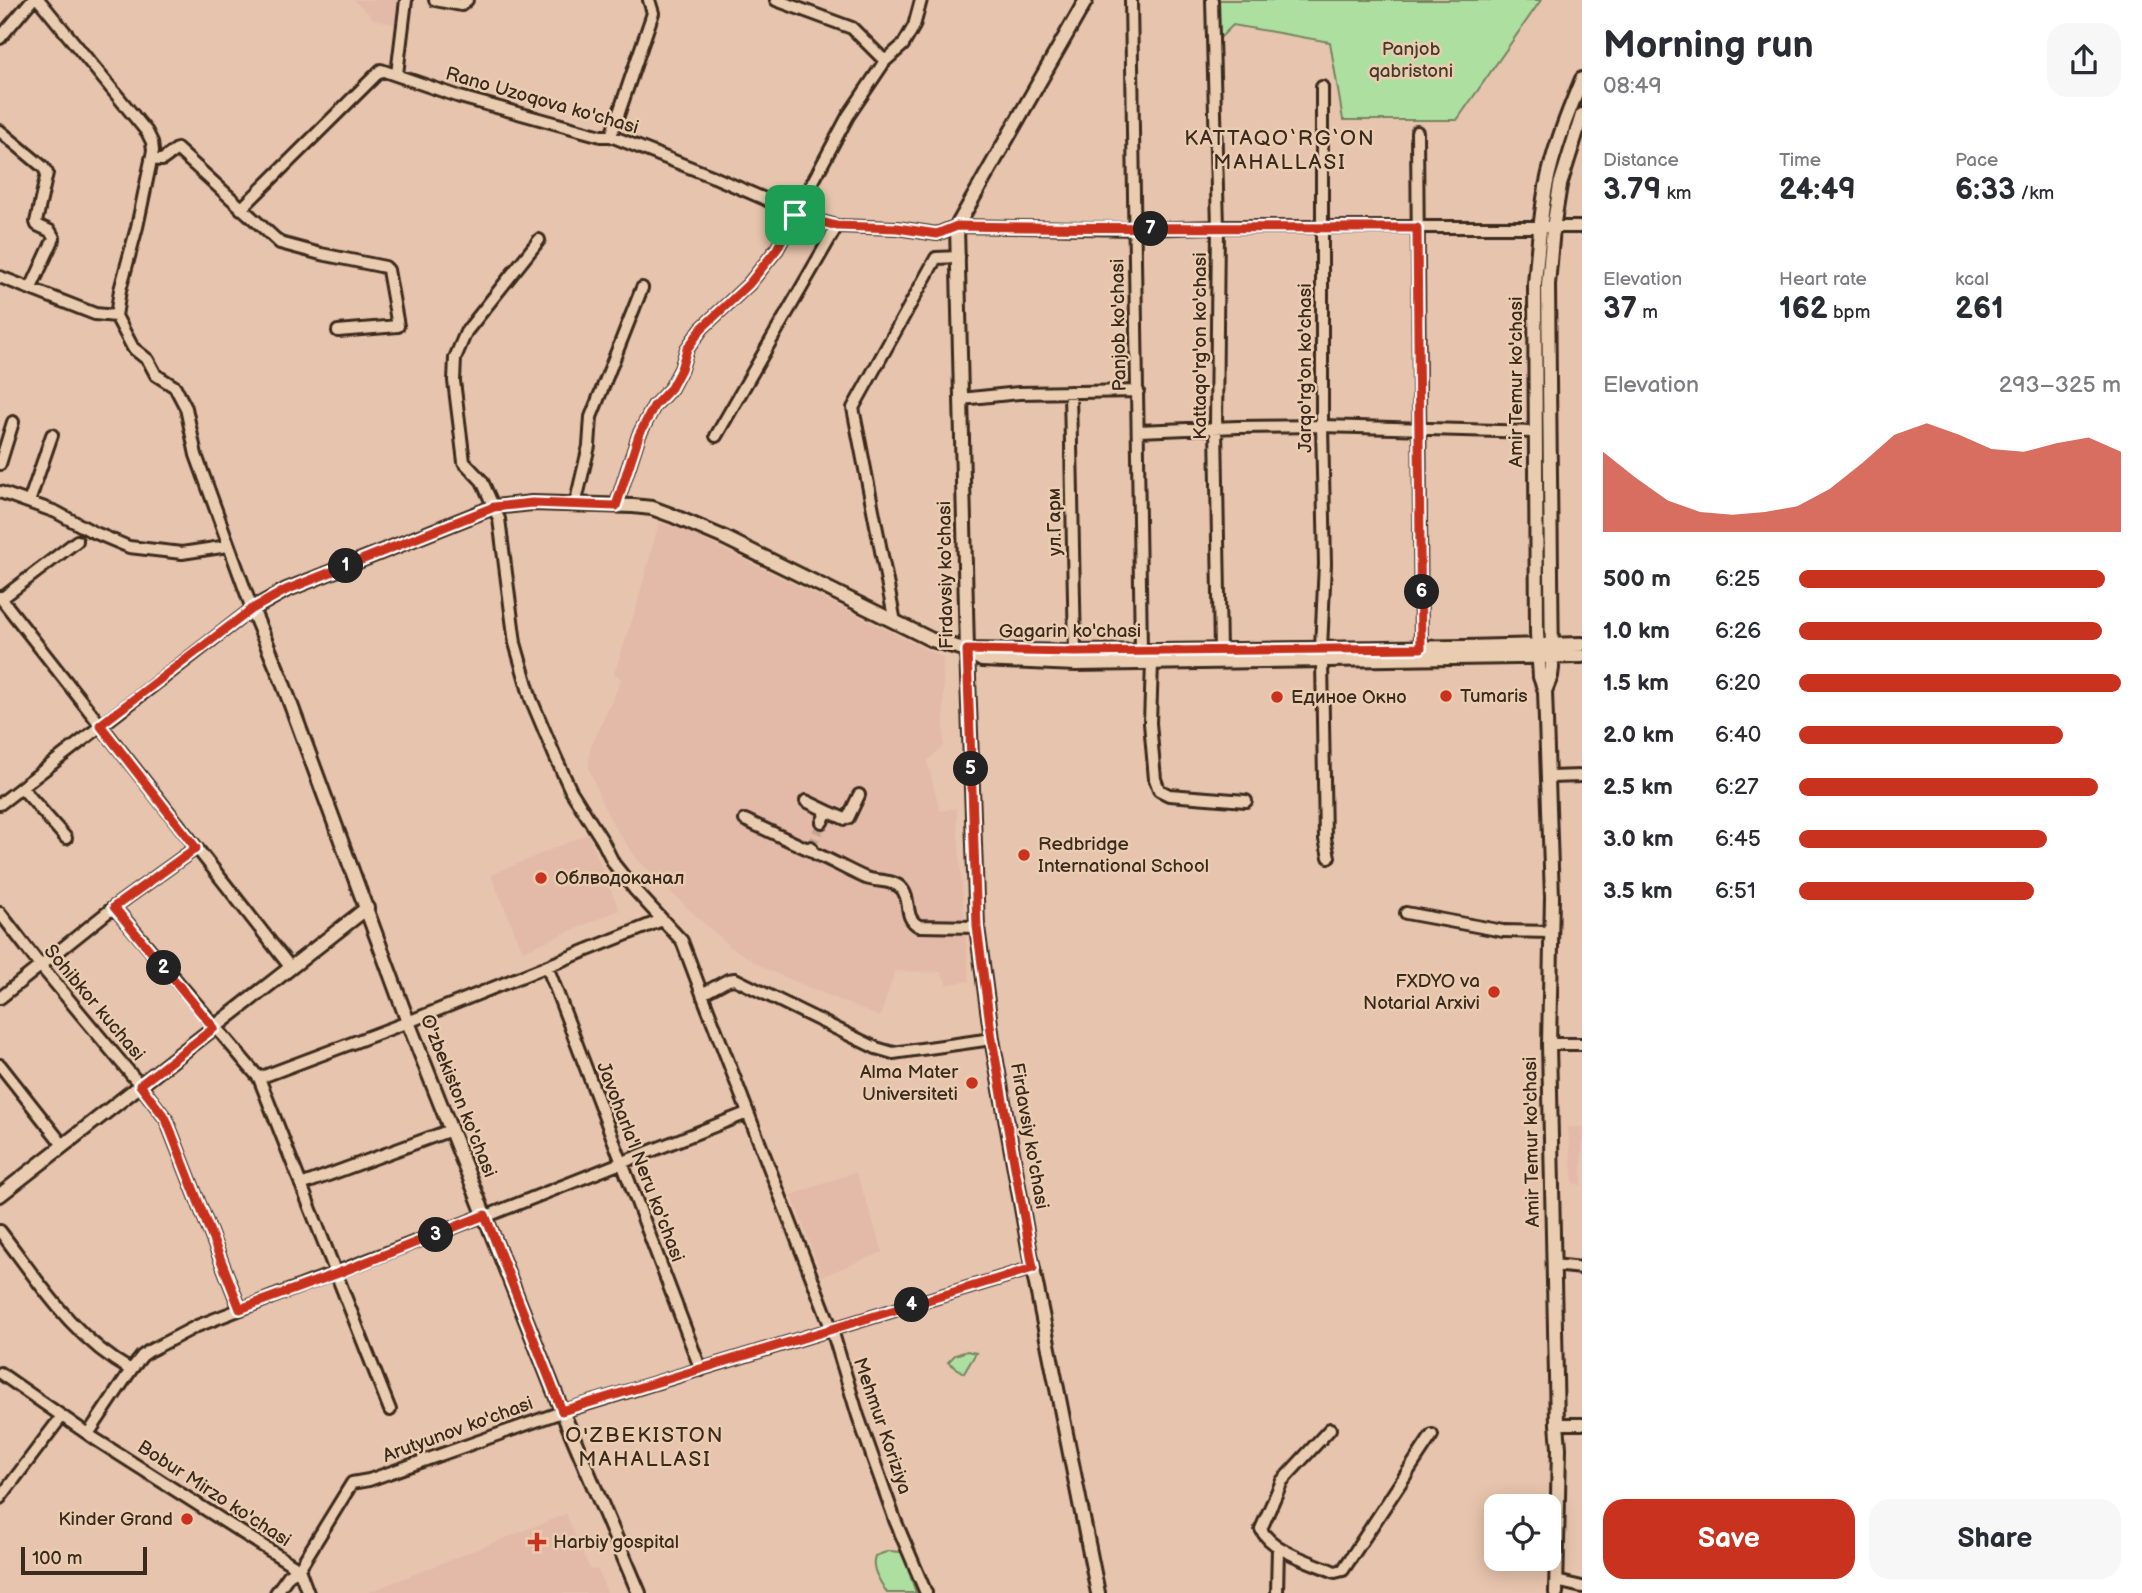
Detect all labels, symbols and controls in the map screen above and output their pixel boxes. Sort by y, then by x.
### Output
text: Morning run [1603,23,1814,68]
button: share [2047,23,2121,97]
park label: Panjob qabristoni [1369,38,1453,83]
street label: Rano Uzoqova ko'chasi [443,62,641,140]
text: 08:49 [1603,72,1662,100]
district label: KATTAQO‘RG‘ON MAHALLASI [1184,126,1376,175]
text: Distance [1603,149,1679,172]
text: Time [1779,149,1821,172]
text: Pace [1955,149,1998,172]
text: 3.79 [1603,172,1661,208]
text: 24:49 [1779,172,1856,208]
text: 6:33 [1955,172,2015,208]
text: km [1661,182,1691,205]
text: /km [2015,182,2054,205]
pin [765,185,825,245]
icon: arrive [776,196,814,234]
pin: 7 [1134,212,1168,246]
text: 7 [1145,217,1156,240]
street label: Kattaqo'rg'on ko'chasi [1189,252,1212,440]
street label: Panjob ko'chasi [1106,259,1132,391]
text: Elevation [1603,268,1682,291]
text: Heart rate [1779,268,1867,291]
text: kcal [1955,268,1989,291]
street label: Jarqo'rg'on ko'chasi [1294,283,1317,453]
text: 37 [1603,291,1637,327]
text: 162 [1779,291,1828,327]
text: 261 [1955,291,2004,327]
street label: Amir Temur ko'chasi [1505,297,1528,467]
text: m [1637,301,1658,324]
text: bpm [1828,301,1870,324]
text: Elevation [1603,371,1699,399]
text: 293–325 m [1999,371,2121,399]
street label: ул.Гарм [1043,488,1067,556]
street label: Firdavsiy ko'chasi [933,501,959,649]
pin: 1 [328,548,364,584]
text: 1 [342,554,350,577]
text: 500 m [1603,565,1671,593]
text: 6:25 [1715,565,1760,593]
pin: 6 [1404,574,1440,610]
text: 6 [1416,580,1427,603]
text: 1.0 km [1603,617,1670,645]
text: 6:26 [1715,617,1761,645]
street label: Gagarin ko'chasi [999,620,1141,643]
text: 1.5 km [1603,669,1669,697]
text: 6:20 [1715,669,1761,697]
place label: Tumaris [1460,685,1528,708]
place label: Единое Окно [1291,686,1406,709]
marker: Tumaris [1438,688,1454,704]
marker: Единое Окно [1269,689,1285,705]
text: 2.0 km [1603,721,1674,749]
text: 6:40 [1715,721,1761,749]
pin: 5 [954,752,988,786]
text: 5 [965,757,976,780]
text: 2.5 km [1603,773,1673,801]
text: 6:27 [1715,773,1759,801]
text: 3.0 km [1603,825,1674,853]
text: 6:45 [1715,825,1761,853]
place label: Redbridge International School [1038,833,1209,878]
marker: Redbridge International School [1016,847,1032,863]
place label: Облводоканал [555,867,684,890]
marker: Облводоканал [533,870,549,886]
text: 3.5 km [1603,877,1673,905]
text: 6:51 [1715,877,1756,905]
street label: Sohibkor kuchasi [39,940,149,1066]
pin: 2 [146,950,182,986]
text: 2 [158,956,169,979]
place label: FXDYO va Notarial Arxivi [1363,970,1480,1015]
marker: FXDYO va Notarial Arxivi [1486,984,1502,1000]
street label: O'zbekiston ko'chasi [415,1011,501,1181]
street label: Amir Temur ko'chasi [1519,1056,1545,1228]
street label: Javoharla'l Neru ko'chasi [591,1059,689,1265]
place label: Alma Mater Universiteti [860,1061,959,1106]
street label: Firdavsiy ko'chasi [1005,1061,1053,1211]
marker: Alma Mater Universiteti [964,1075,980,1091]
pin: 3 [418,1218,453,1252]
text: 3 [430,1223,441,1246]
pin: 4 [894,1288,930,1322]
text: 4 [906,1293,917,1316]
street label: Mehmur Koriziya [848,1355,916,1497]
street label: Arutyunov ko'chasi [380,1392,536,1468]
district label: O'ZBEKISTON MAHALLASI [565,1423,725,1472]
street label: Bobur Mirzo ko'chasi [133,1436,295,1552]
map controls [1484,1494,1561,1571]
button: locate [1484,1494,1561,1571]
button: Save [1603,1499,1855,1579]
button: Share [1869,1499,2121,1579]
place label: Kinder Grand [58,1508,173,1531]
marker: Kinder Grand [179,1511,195,1527]
place label: Harbiy gospital [553,1531,679,1554]
marker: Harbiy gospital [527,1532,547,1552]
scale bar [21,1544,147,1576]
text: 100 m [32,1547,83,1570]

